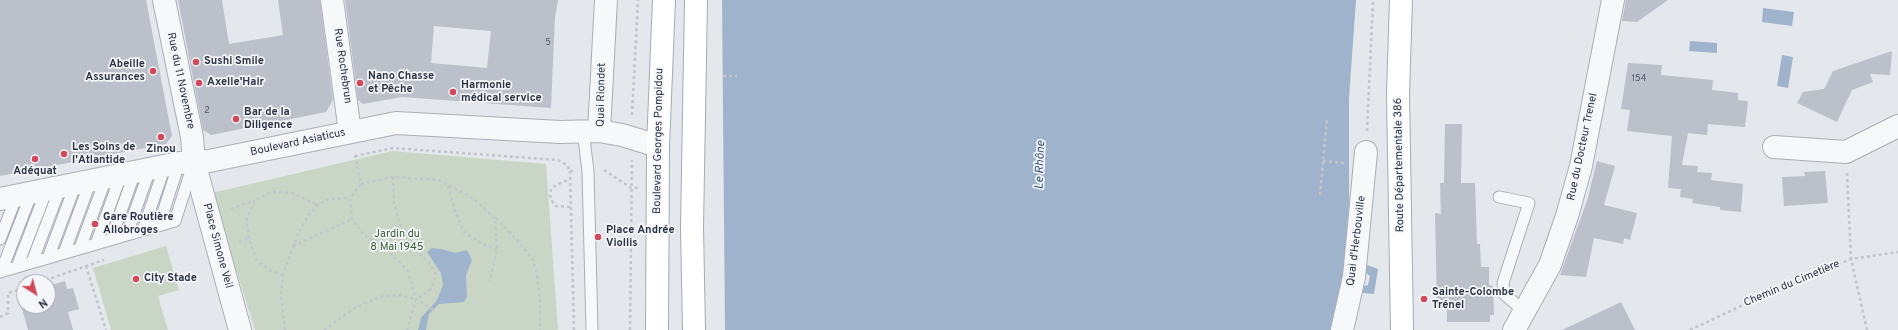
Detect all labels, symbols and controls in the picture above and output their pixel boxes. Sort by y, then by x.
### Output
street label: Rue Rochebrun [330,28,354,104]
street label: Rue du 11 Novembre [163,32,197,130]
house number: 5 [545,38,551,48]
place label: Sushi Smile [204,55,264,69]
marker: Sushi Smile [191,57,201,67]
place label: Abeille Assurances [85,58,145,84]
street label: Quai Riondet [595,63,609,127]
marker: Abeille Assurances [148,66,158,76]
street label: Boulevard Georges Pompidou [651,68,667,214]
place label: Nano Chasse et Pêche [368,70,434,96]
house number: 154 [1632,74,1646,84]
place label: Axelle'Hair [207,76,264,90]
marker: Axelle'Hair [194,78,204,88]
marker: Nano Chasse et Pêche [355,78,365,88]
place label: Harmonie médical service [461,79,542,105]
marker: Harmonie médical service [448,87,458,97]
street label: Rue du Docteur Trenel [1565,92,1601,202]
street label: Route Départementale 386 [1392,98,1408,232]
house number: 2 [204,106,210,116]
place label: Bar de la Diligence [244,106,292,132]
marker: Bar de la Diligence [231,114,241,124]
street label: Boulevard Asiaticus [249,126,347,160]
marker: Zinou [156,132,166,142]
water label: Le Rhône [1033,140,1049,190]
place label: Les Soins de l'Atlantide [72,141,135,167]
place label: Zinou [146,143,176,157]
marker: Les Soins de l'Atlantide [59,149,69,159]
marker: Adéquat [30,154,40,164]
place label: Adéquat [13,165,57,179]
street label: Quai d'Herbouville [1345,195,1369,287]
street label: Place Simone Veil [199,202,235,290]
place label: Gare Routière Allobroges [103,211,174,237]
marker: Gare Routière Allobroges [90,219,100,229]
place label: Place Andrée Viollis [606,224,675,250]
park label: Jardin du 8 Mai 1945 [370,228,424,254]
marker: Place Andrée Viollis [593,232,603,242]
street label: Chemin du Cimetière [1742,258,1842,310]
place label: City Stade [144,272,197,286]
north arrow [16,274,56,314]
marker: City Stade [131,274,141,284]
place label: Sainte-Colombe Trénel [1432,286,1514,312]
marker: Sainte-Colombe Trénel [1419,294,1429,304]
text: N [35,295,50,311]

